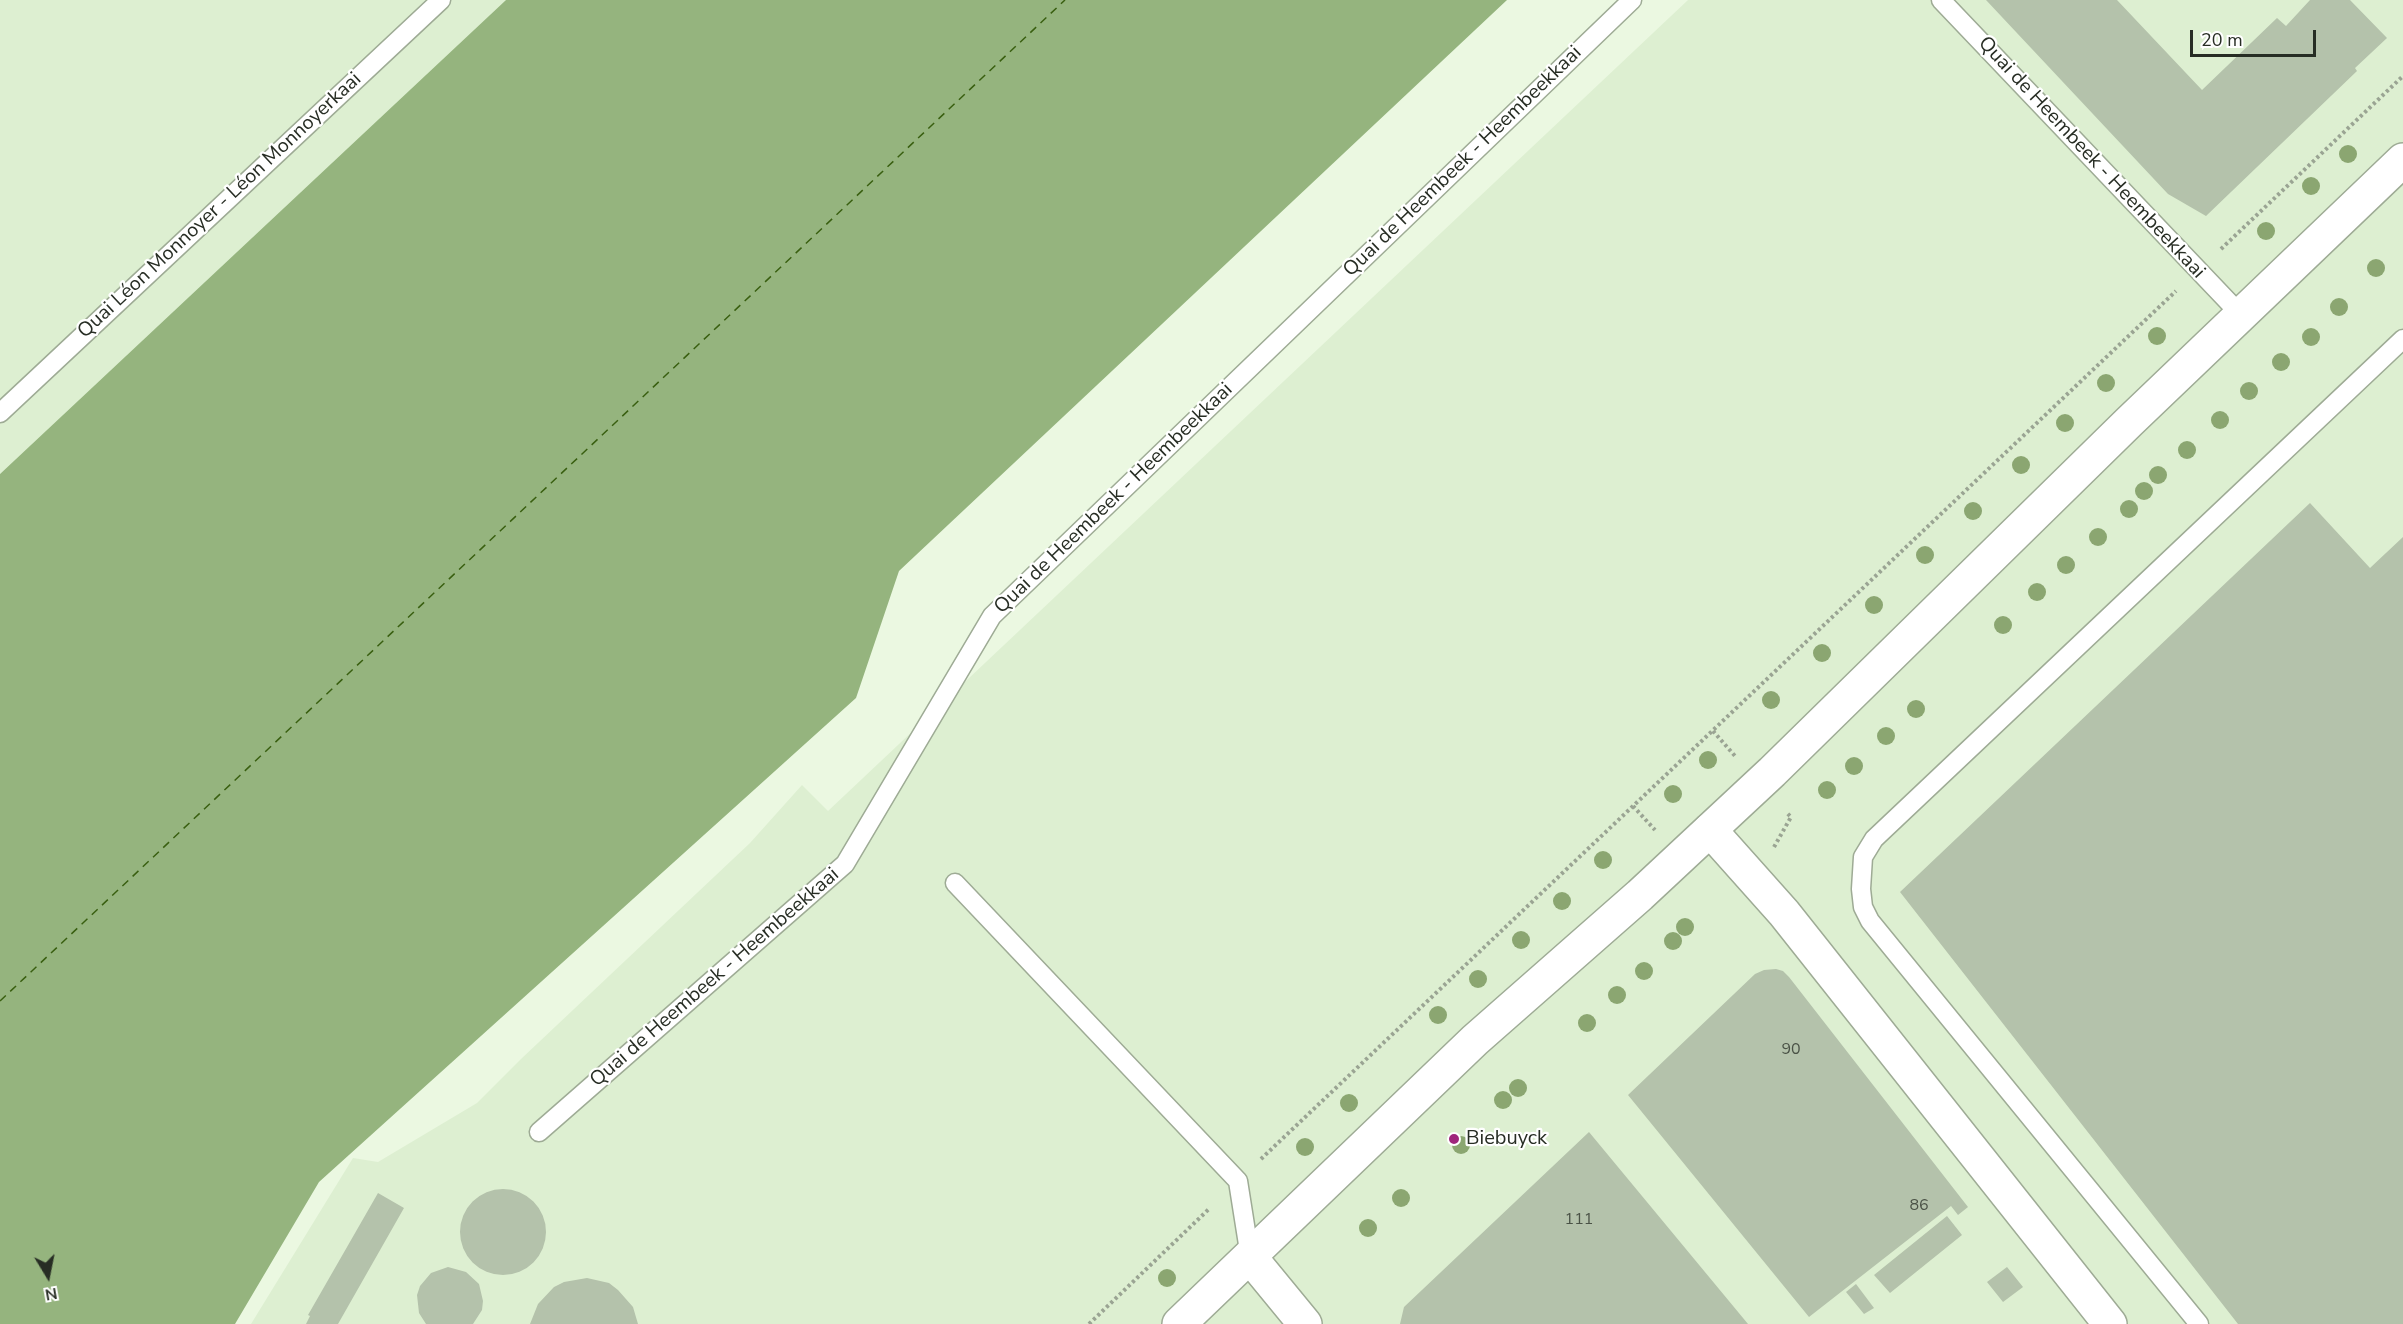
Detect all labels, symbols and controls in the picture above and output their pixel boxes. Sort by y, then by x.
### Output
scale bar [2193,18,2319,56]
text: 20 m [2201,28,2243,52]
street label: Quai de Heembeek - Heembeekkaai [1972,32,2210,284]
street label: Quai de Heembeek - Heembeekkaai [1339,42,1587,282]
street label: Quai Léon Monnoyer - Léon Monnoyerkaai [73,68,367,344]
street label: Quai de Heembeek - Heembeekkaai [990,379,1238,619]
street label: Quai de Heembeek - Heembeekkaai [586,863,844,1093]
house number: 90 [1781,1040,1801,1060]
place label: Biebuyck [1466,1127,1547,1151]
marker: Biebuyck [1447,1132,1461,1146]
house number: 86 [1909,1196,1929,1216]
house number: 111 [1565,1210,1593,1230]
north arrow [18,1246,78,1306]
text: N [43,1282,59,1306]

